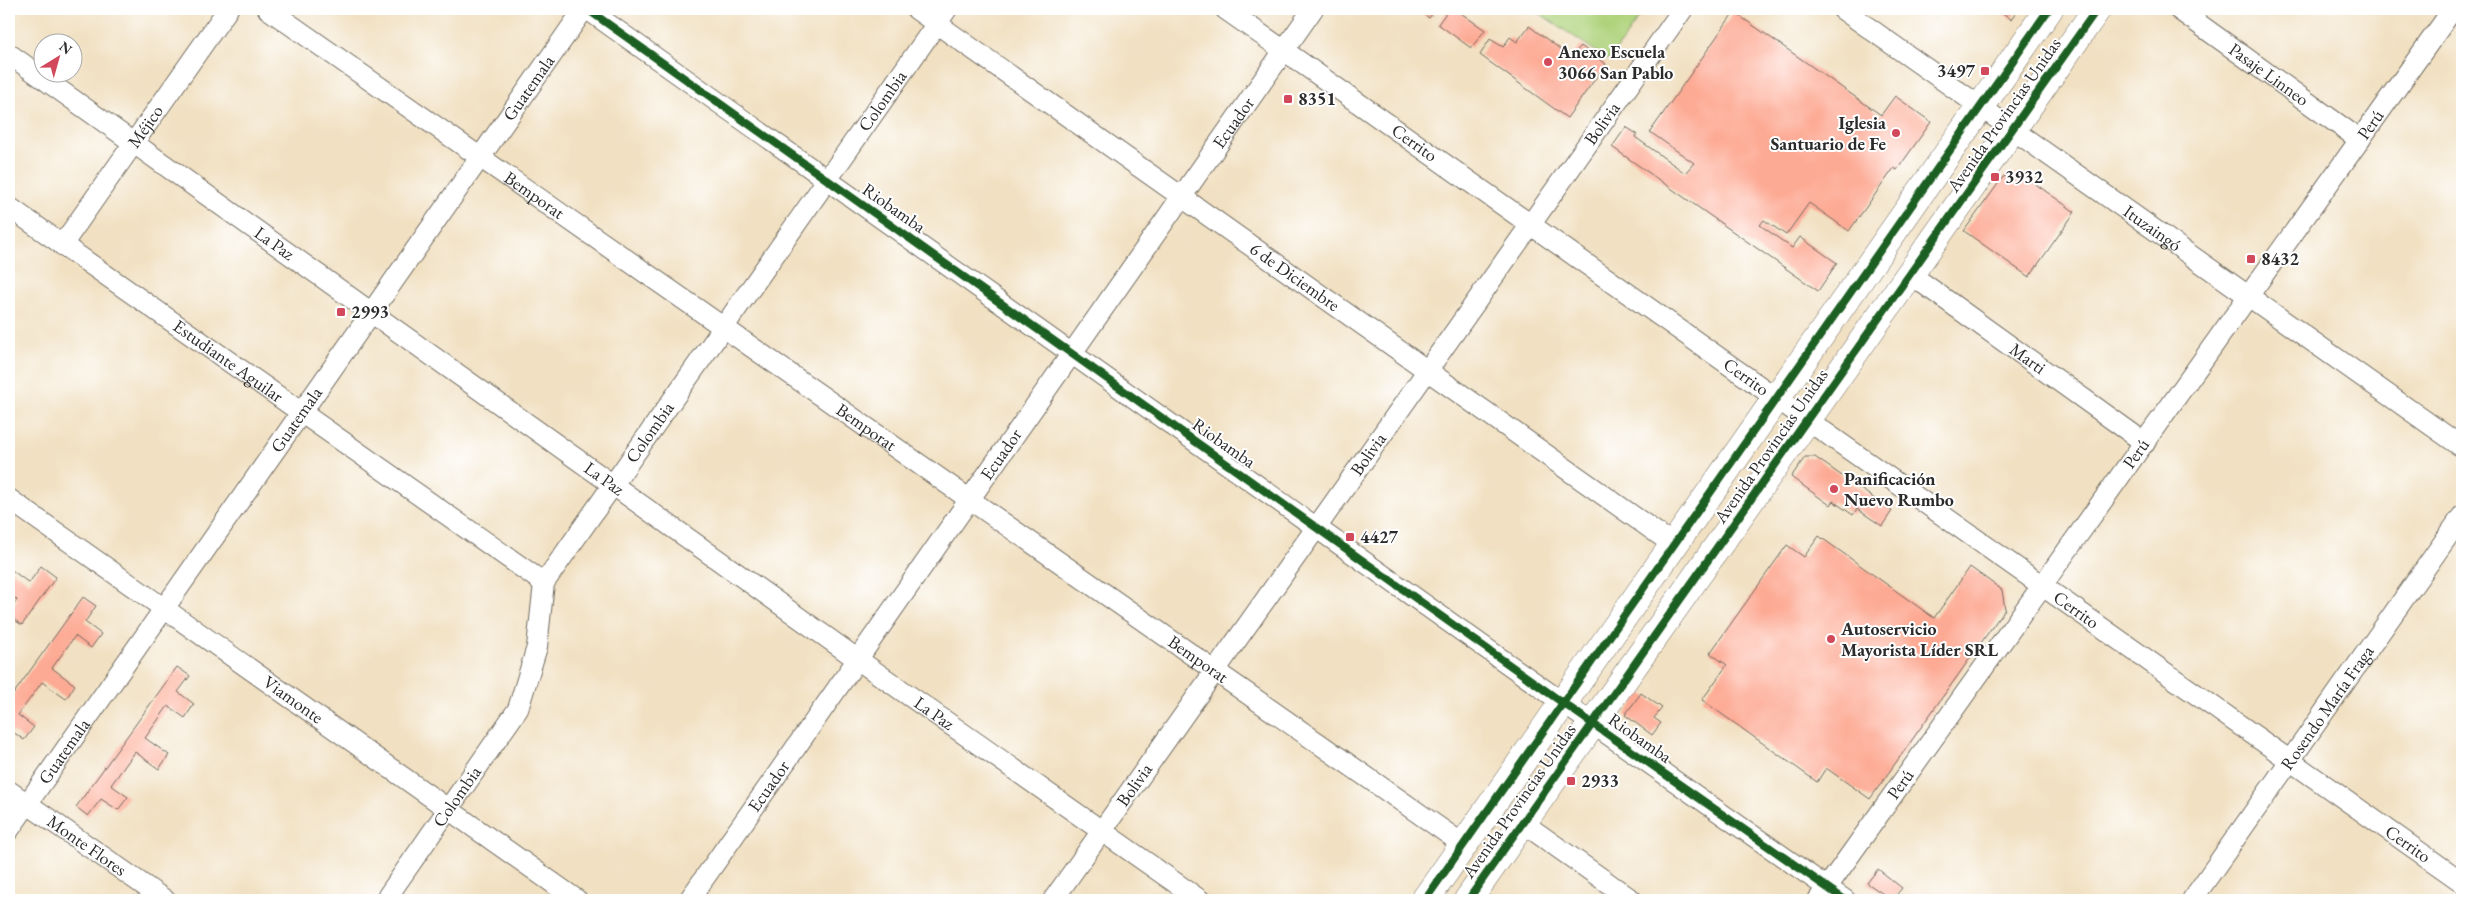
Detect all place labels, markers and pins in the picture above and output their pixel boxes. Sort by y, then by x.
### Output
place label: Anexo Escuela 3066 San Pablo [1557,40,1673,84]
marker: Anexo Escuela 3066 San Pablo [1542,56,1554,68]
place label: 3497 [1937,59,1975,82]
marker: 3497 [1979,65,1991,77]
place label: 8351 [1298,87,1336,110]
marker: 8351 [1282,93,1294,105]
place label: Iglesia Santuario de Fe [1770,111,1886,155]
marker: Iglesia Santuario de Fe [1890,127,1902,139]
place label: 3932 [2005,165,2044,188]
marker: 3932 [1989,171,2001,183]
place label: 8432 [2261,247,2300,270]
marker: 8432 [2245,253,2257,265]
place label: 2993 [351,300,389,323]
marker: 2993 [335,306,347,318]
place label: Panificación Nuevo Rumbo [1844,467,1954,511]
marker: Panificación Nuevo Rumbo [1828,483,1840,495]
place label: 4427 [1360,525,1399,548]
marker: 4427 [1344,531,1356,543]
place label: Autoservicio Mayorista Líder SRL [1840,617,1998,661]
marker: Autoservicio Mayorista Líder SRL [1825,633,1837,645]
place label: 2933 [1581,769,1619,792]
marker: 2933 [1565,775,1577,787]

